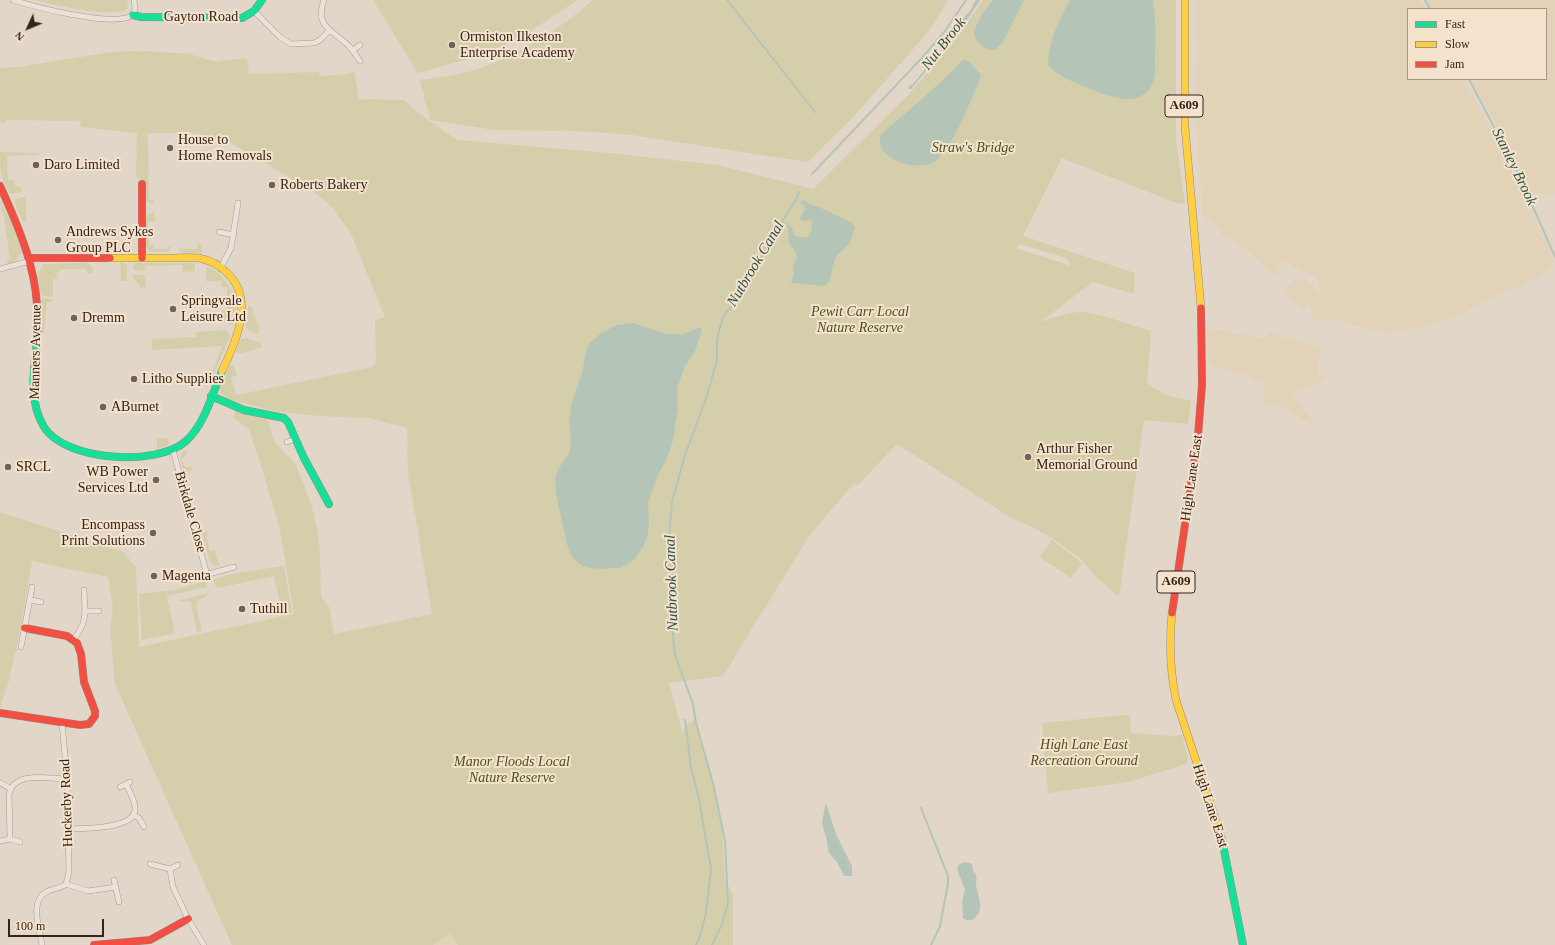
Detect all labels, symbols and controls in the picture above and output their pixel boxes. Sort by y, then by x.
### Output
north arrow [8,8,48,48]
legend [1407,8,1547,80]
street label: Gayton Road [164,9,238,25]
water label: Nut Brook [918,14,970,74]
text: Fast [1445,17,1465,31]
text: N [12,29,26,43]
place label: Ormiston Ilkeston Enterprise Academy [460,29,575,62]
text: Slow [1445,37,1470,51]
marker: Ormiston Ilkeston Enterprise Academy [447,40,457,50]
text: Jam [1445,57,1464,71]
road number: A609 [1165,95,1203,117]
water label: Stanley Brook [1487,125,1541,209]
place label: House to Home Removals [178,132,272,164]
park label: Straw's Bridge [932,140,1014,156]
marker: House to Home Removals [165,143,175,153]
place label: Daro Limited [44,157,120,173]
marker: Daro Limited [31,160,41,170]
place label: Roberts Bakery [280,177,367,193]
marker: Roberts Bakery [267,180,277,190]
water label: Nutbrook Canal [723,218,789,310]
place label: Andrews Sykes Group PLC [66,224,153,256]
marker: Andrews Sykes Group PLC [53,235,63,245]
place label: Springvale Leisure Ltd [181,293,246,326]
street label: Manners Avenue [27,304,45,400]
marker: Springvale Leisure Ltd [168,304,178,314]
park label: Pewit Carr Local Nature Reserve [811,304,909,336]
place label: Dremm [82,310,125,326]
marker: Dremm [69,313,79,323]
place label: Litho Supplies [142,371,224,387]
marker: Litho Supplies [129,374,139,384]
place label: ABurnet [111,399,159,415]
marker: ABurnet [98,402,108,412]
street label: High Lane East [1178,434,1206,522]
place label: Arthur Fisher Memorial Ground [1036,441,1137,474]
marker: Arthur Fisher Memorial Ground [1023,452,1033,462]
place label: SRCL [16,459,51,475]
marker: SRCL [3,462,13,472]
place label: WB Power Services Ltd [78,464,148,496]
street label: Birkdale Close [170,470,210,554]
marker: WB Power Services Ltd [151,475,161,485]
place label: Encompass Print Solutions [61,517,145,550]
marker: Encompass Print Solutions [148,528,158,538]
water label: Nutbrook Canal [661,534,683,632]
place label: Magenta [162,568,211,584]
marker: Magenta [149,571,159,581]
road number: A609 [1157,571,1195,593]
place label: Tuthill [250,601,288,617]
marker: Tuthill [237,604,247,614]
park label: High Lane East Recreation Ground [1030,737,1138,770]
park label: Manor Floods Local Nature Reserve [454,754,570,786]
street label: Huckerby Road [57,759,77,847]
street label: High Lane East [1189,762,1231,850]
scale bar [10,911,106,937]
text: 100 m [15,919,45,933]

